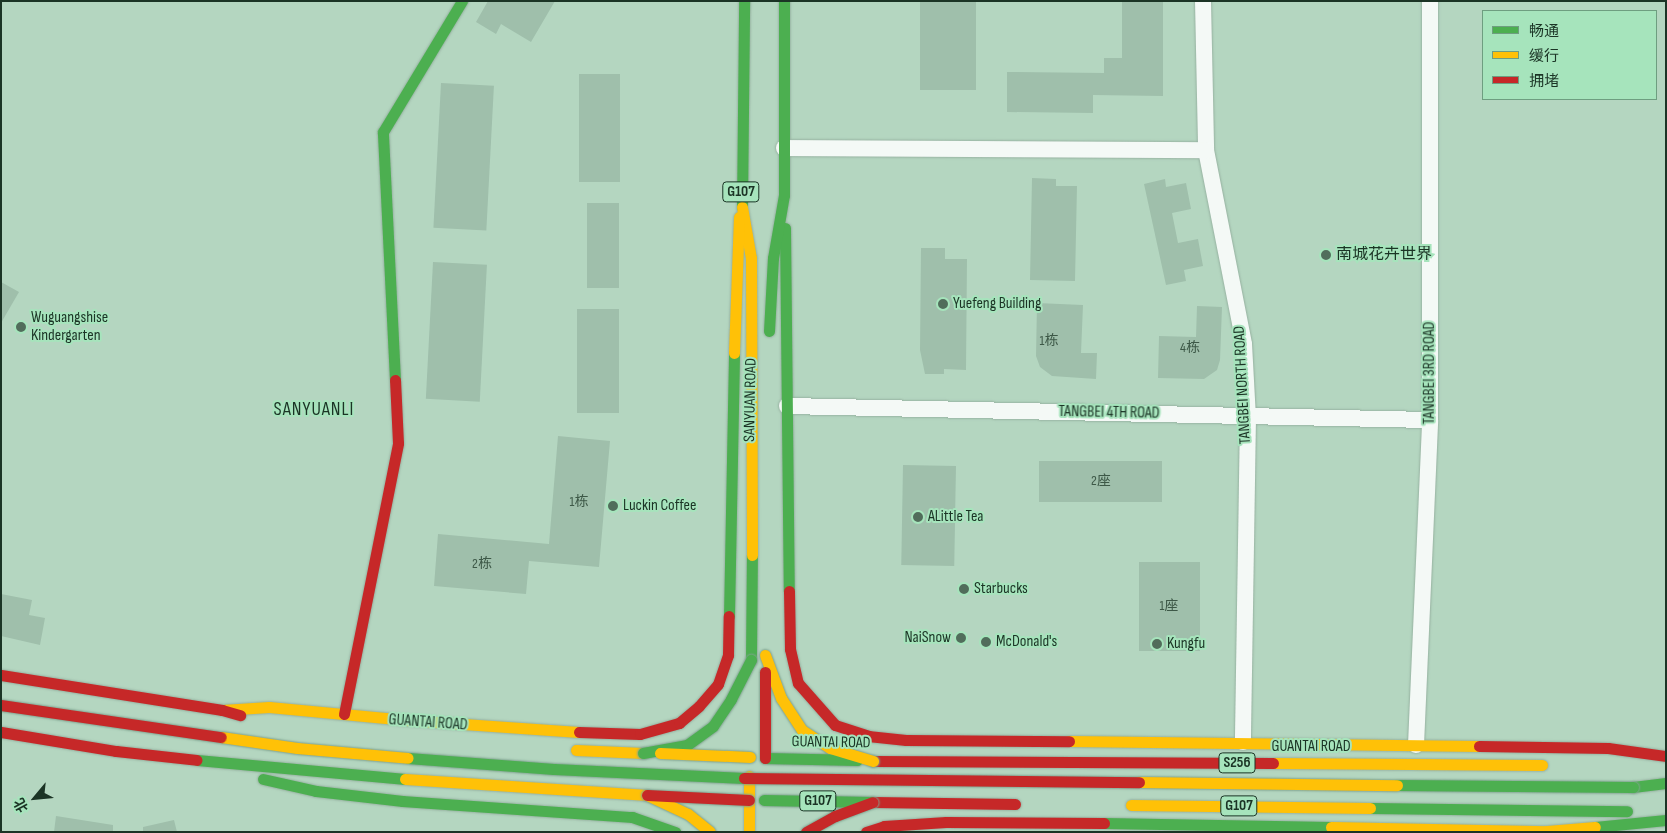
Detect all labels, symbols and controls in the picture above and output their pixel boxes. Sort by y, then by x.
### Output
legend [1482,10,1657,100]
text: 畅通 [1529,22,1559,41]
text: 缓行 [1529,47,1559,66]
text: 拥堵 [1529,72,1559,91]
road number: G107 [722,180,760,204]
place label: 南城花卉世界 [1336,245,1432,265]
marker: 南城花卉世界 [1320,249,1332,261]
place label: Yuefeng Building [953,294,1041,314]
marker: Yuefeng Building [937,298,949,310]
place label: Wuguangshise Kindergarten [31,308,108,346]
marker: Wuguangshise Kindergarten [15,321,27,333]
street label: TANGBEI 3RD ROAD [1420,322,1440,424]
street label: TANGBEI NORTH ROAD [1230,325,1256,445]
house number: 1栋 [1040,333,1058,349]
house number: 4栋 [1180,340,1200,356]
street label: SANYUAN ROAD [741,358,761,442]
district label: SANYUANLI [272,399,356,421]
street label: TANGBEI 4TH ROAD [1058,403,1160,423]
house number: 2座 [1091,473,1111,489]
house number: 1栋 [570,494,588,510]
place label: Luckin Coffee [623,496,696,516]
marker: Luckin Coffee [607,500,619,512]
place label: ALittle Tea [928,507,983,527]
marker: ALittle Tea [912,511,924,523]
house number: 2栋 [472,556,492,572]
place label: Starbucks [974,579,1028,599]
marker: Starbucks [958,583,970,595]
house number: 1座 [1160,598,1178,614]
place label: NaiSnow [904,628,951,648]
marker: NaiSnow [955,632,967,644]
place label: McDonald's [996,632,1057,652]
place label: Kungfu [1167,634,1205,654]
marker: McDonald's [980,636,992,648]
marker: Kungfu [1151,638,1163,650]
street label: GUANTAI ROAD [388,711,468,735]
street label: GUANTAI ROAD [791,733,871,753]
street label: GUANTAI ROAD [1271,737,1351,757]
road number: S256 [1218,750,1256,776]
north arrow [10,773,60,823]
road number: G107 [799,788,837,814]
road number: G107 [1220,794,1258,818]
text: 北 [11,795,32,815]

